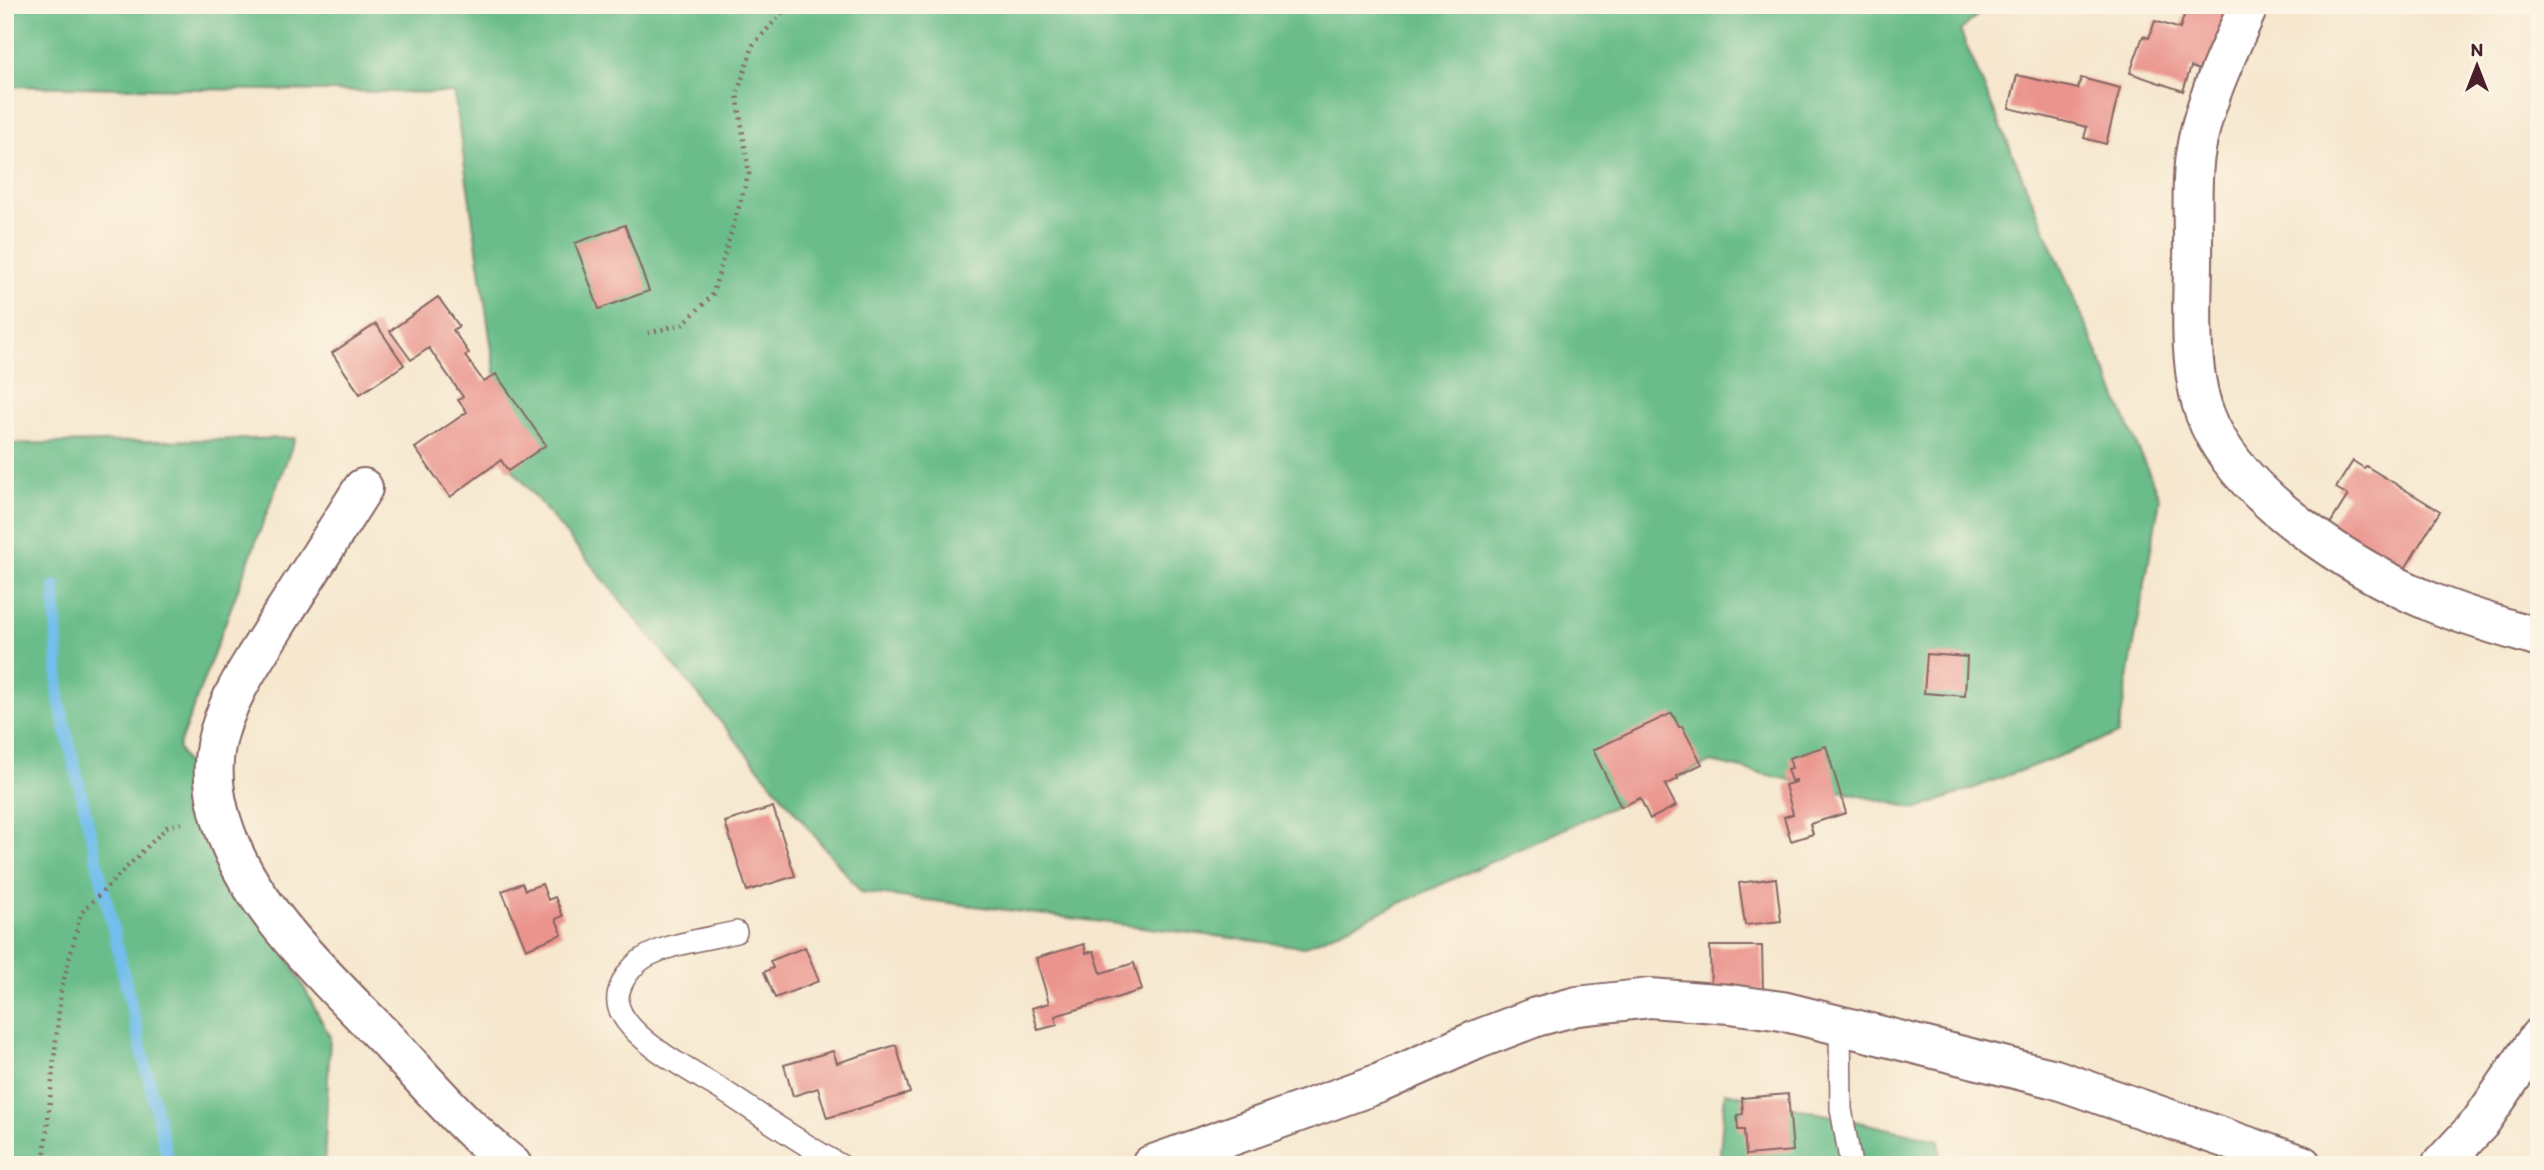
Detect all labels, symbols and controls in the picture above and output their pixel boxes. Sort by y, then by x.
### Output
north arrow [2442,32,2512,102]
text: N [2471,38,2483,61]

